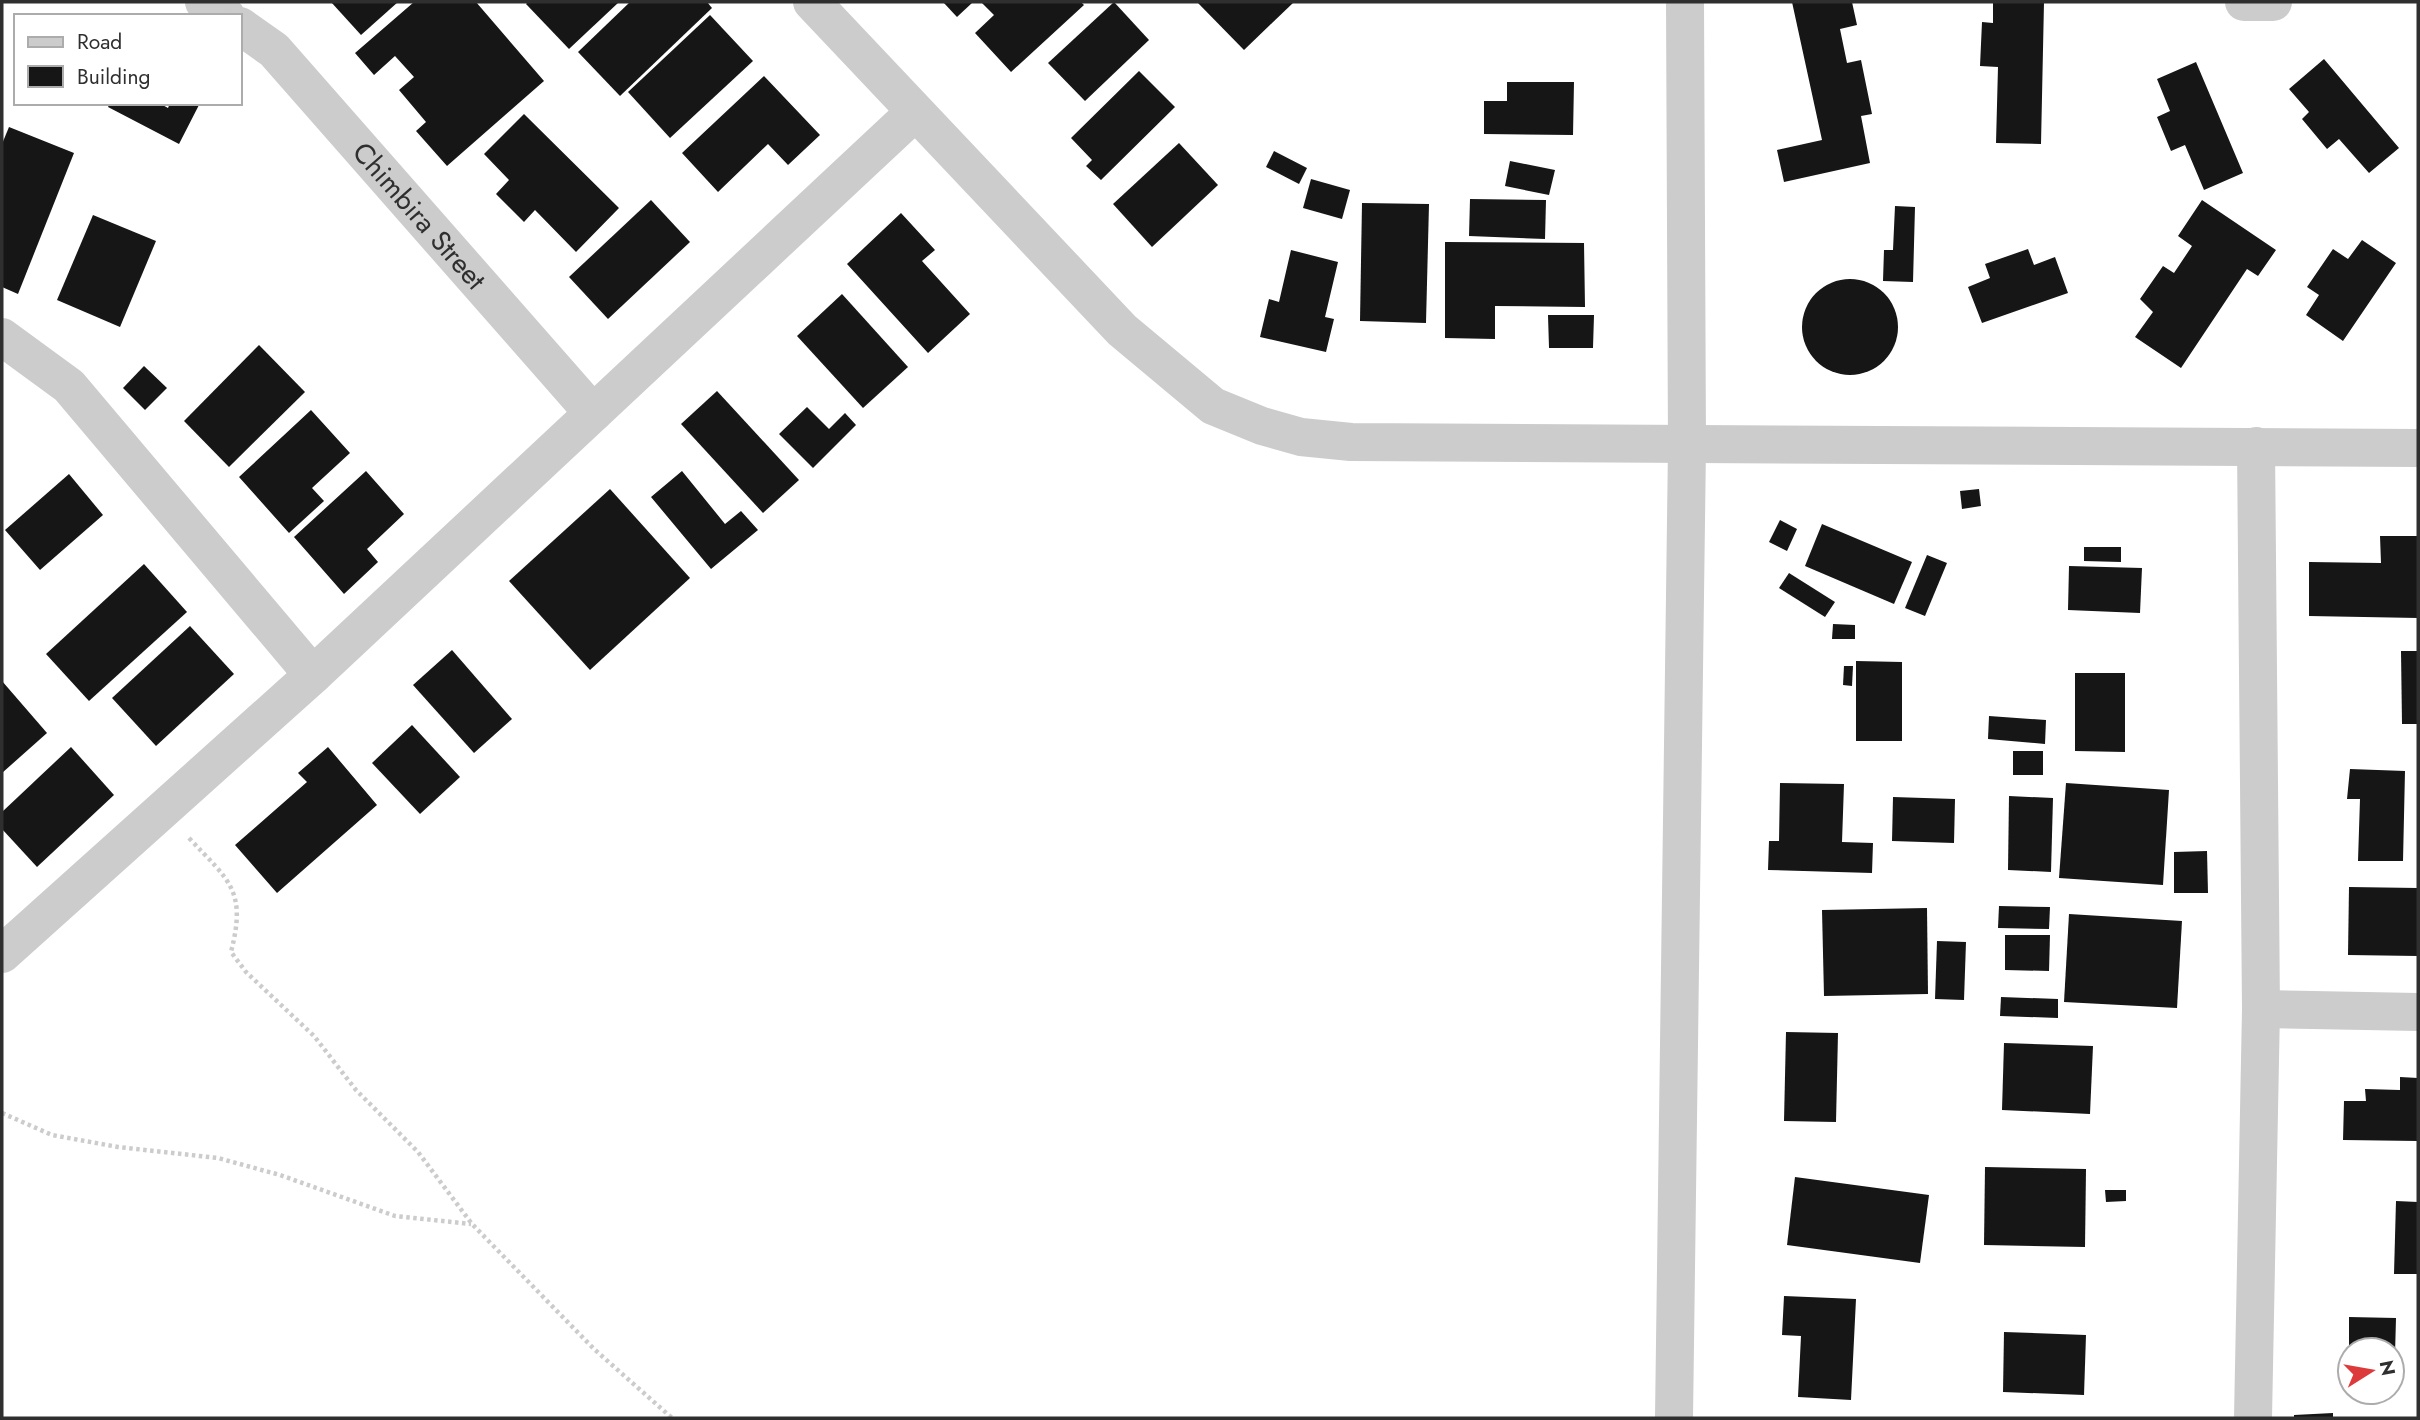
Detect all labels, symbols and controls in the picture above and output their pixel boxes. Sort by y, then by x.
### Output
legend [14,14,242,105]
text: Road [77,27,122,57]
text: Building [77,62,150,92]
street label: Chimbira Street [343,133,496,299]
north arrow [2336,1336,2406,1406]
text: N [2373,1358,2402,1378]

